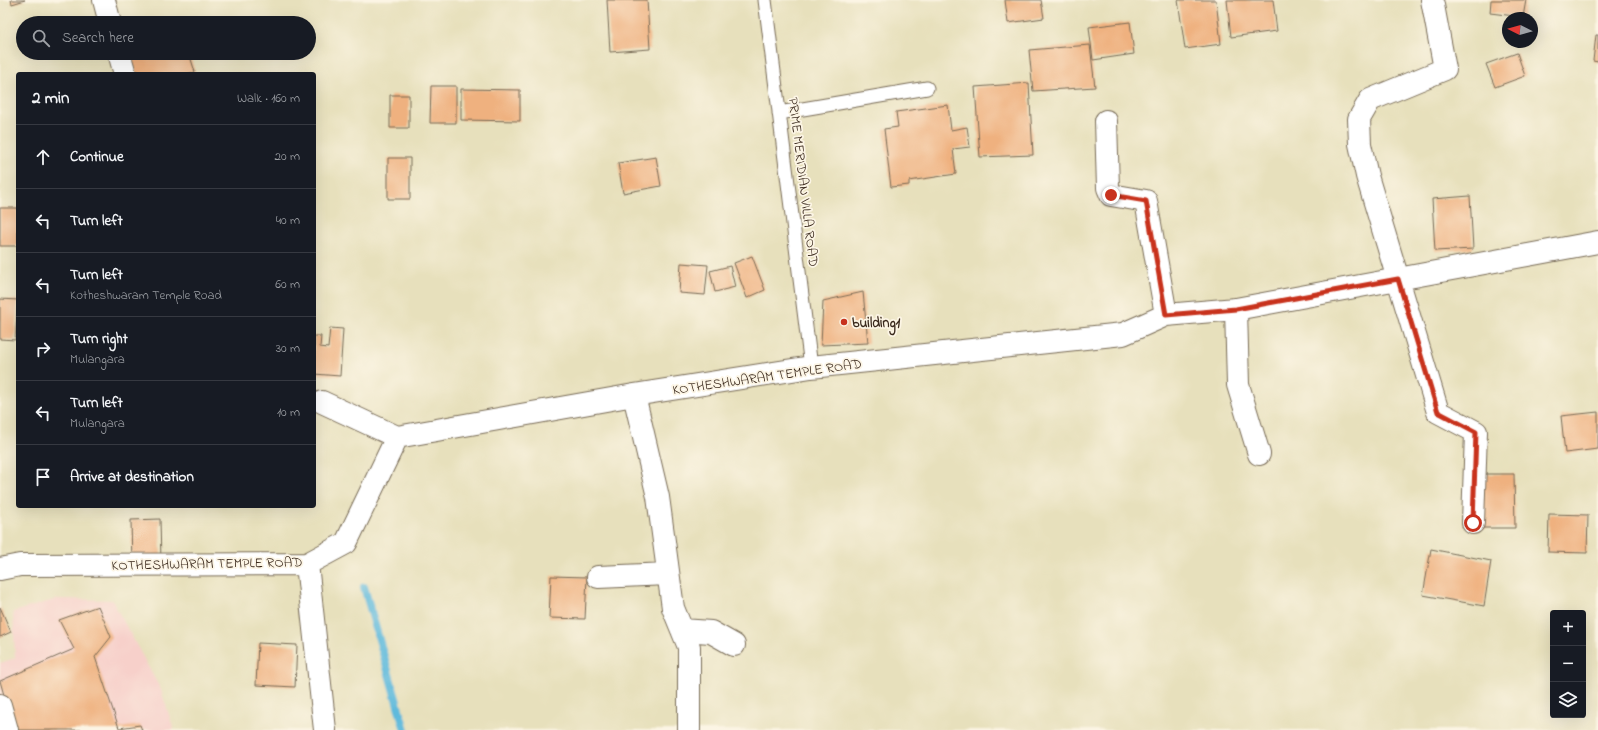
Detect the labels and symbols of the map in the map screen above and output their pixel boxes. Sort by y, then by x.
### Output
north arrow [1502,12,1538,48]
street label: PRIME MERIDIAN VILLA ROAD [782,96,823,268]
route end [1102,186,1120,204]
place label: building1 [852,313,901,336]
marker: building1 [839,317,849,327]
street label: KOTHESHWARAM TEMPLE ROAD [671,354,863,401]
route start [1464,514,1482,532]
street label: KOTHESHWARAM TEMPLE ROAD [111,552,303,577]

